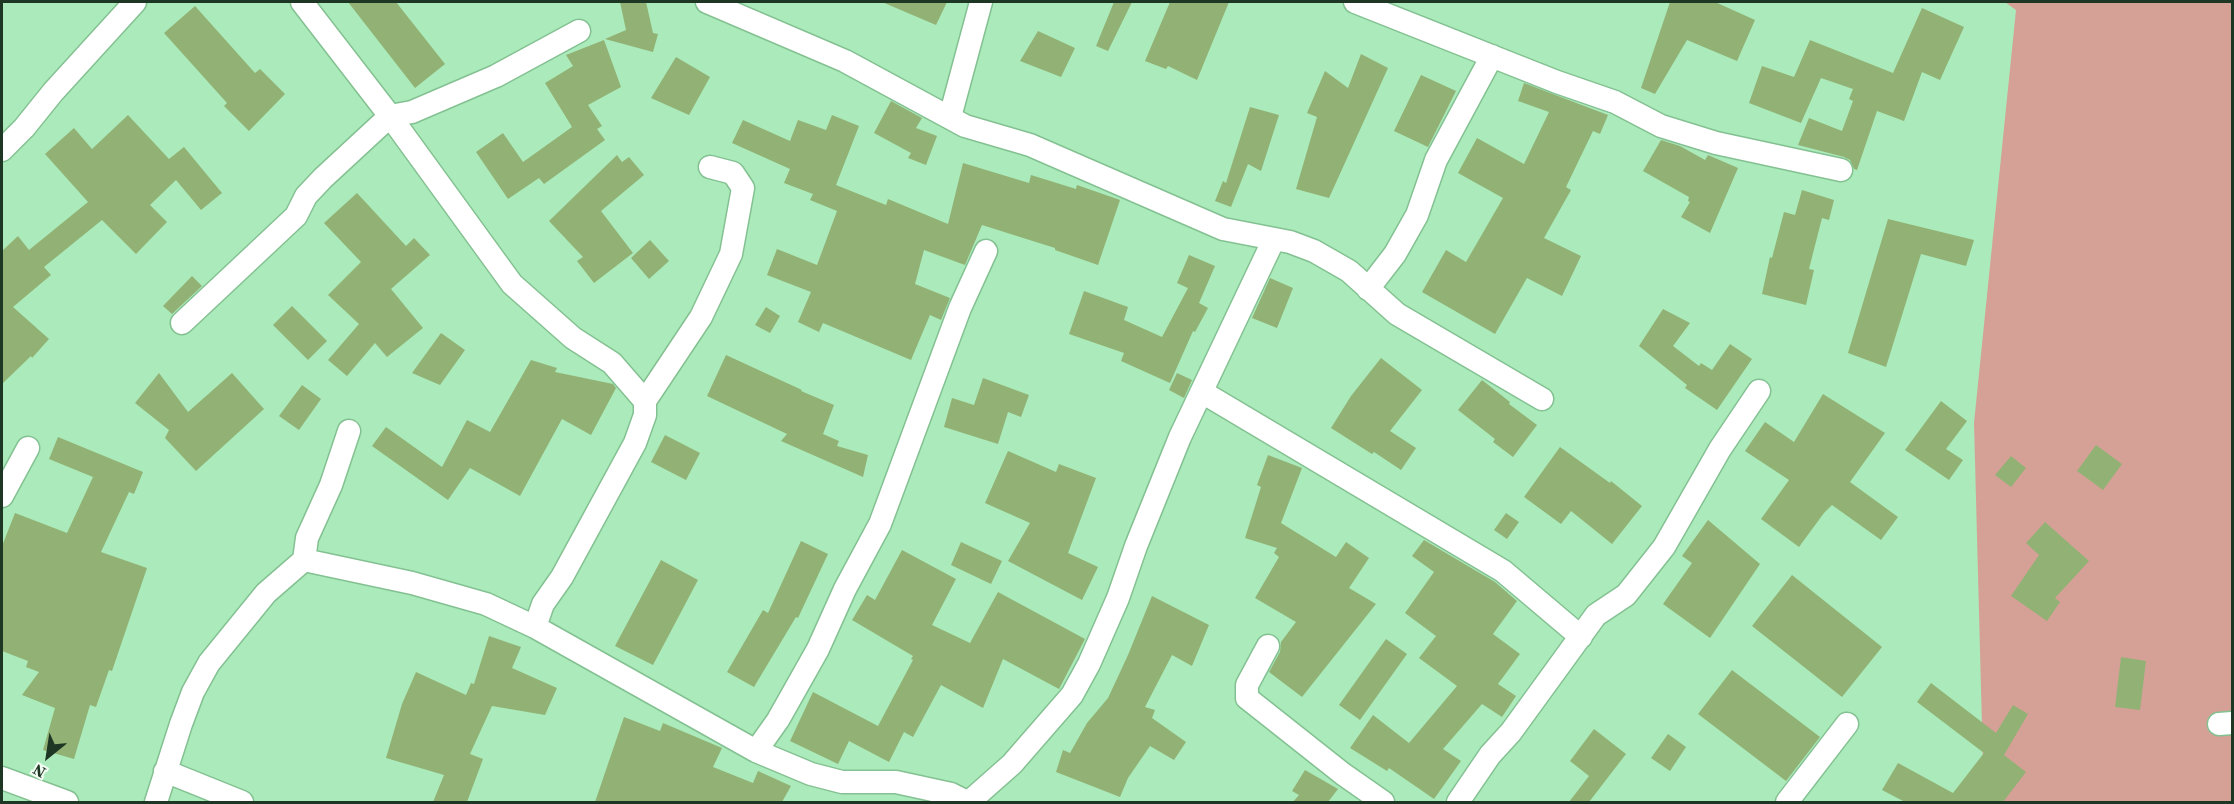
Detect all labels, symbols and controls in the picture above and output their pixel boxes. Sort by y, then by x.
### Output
north arrow [18,726,78,786]
text: N [28,759,50,784]

